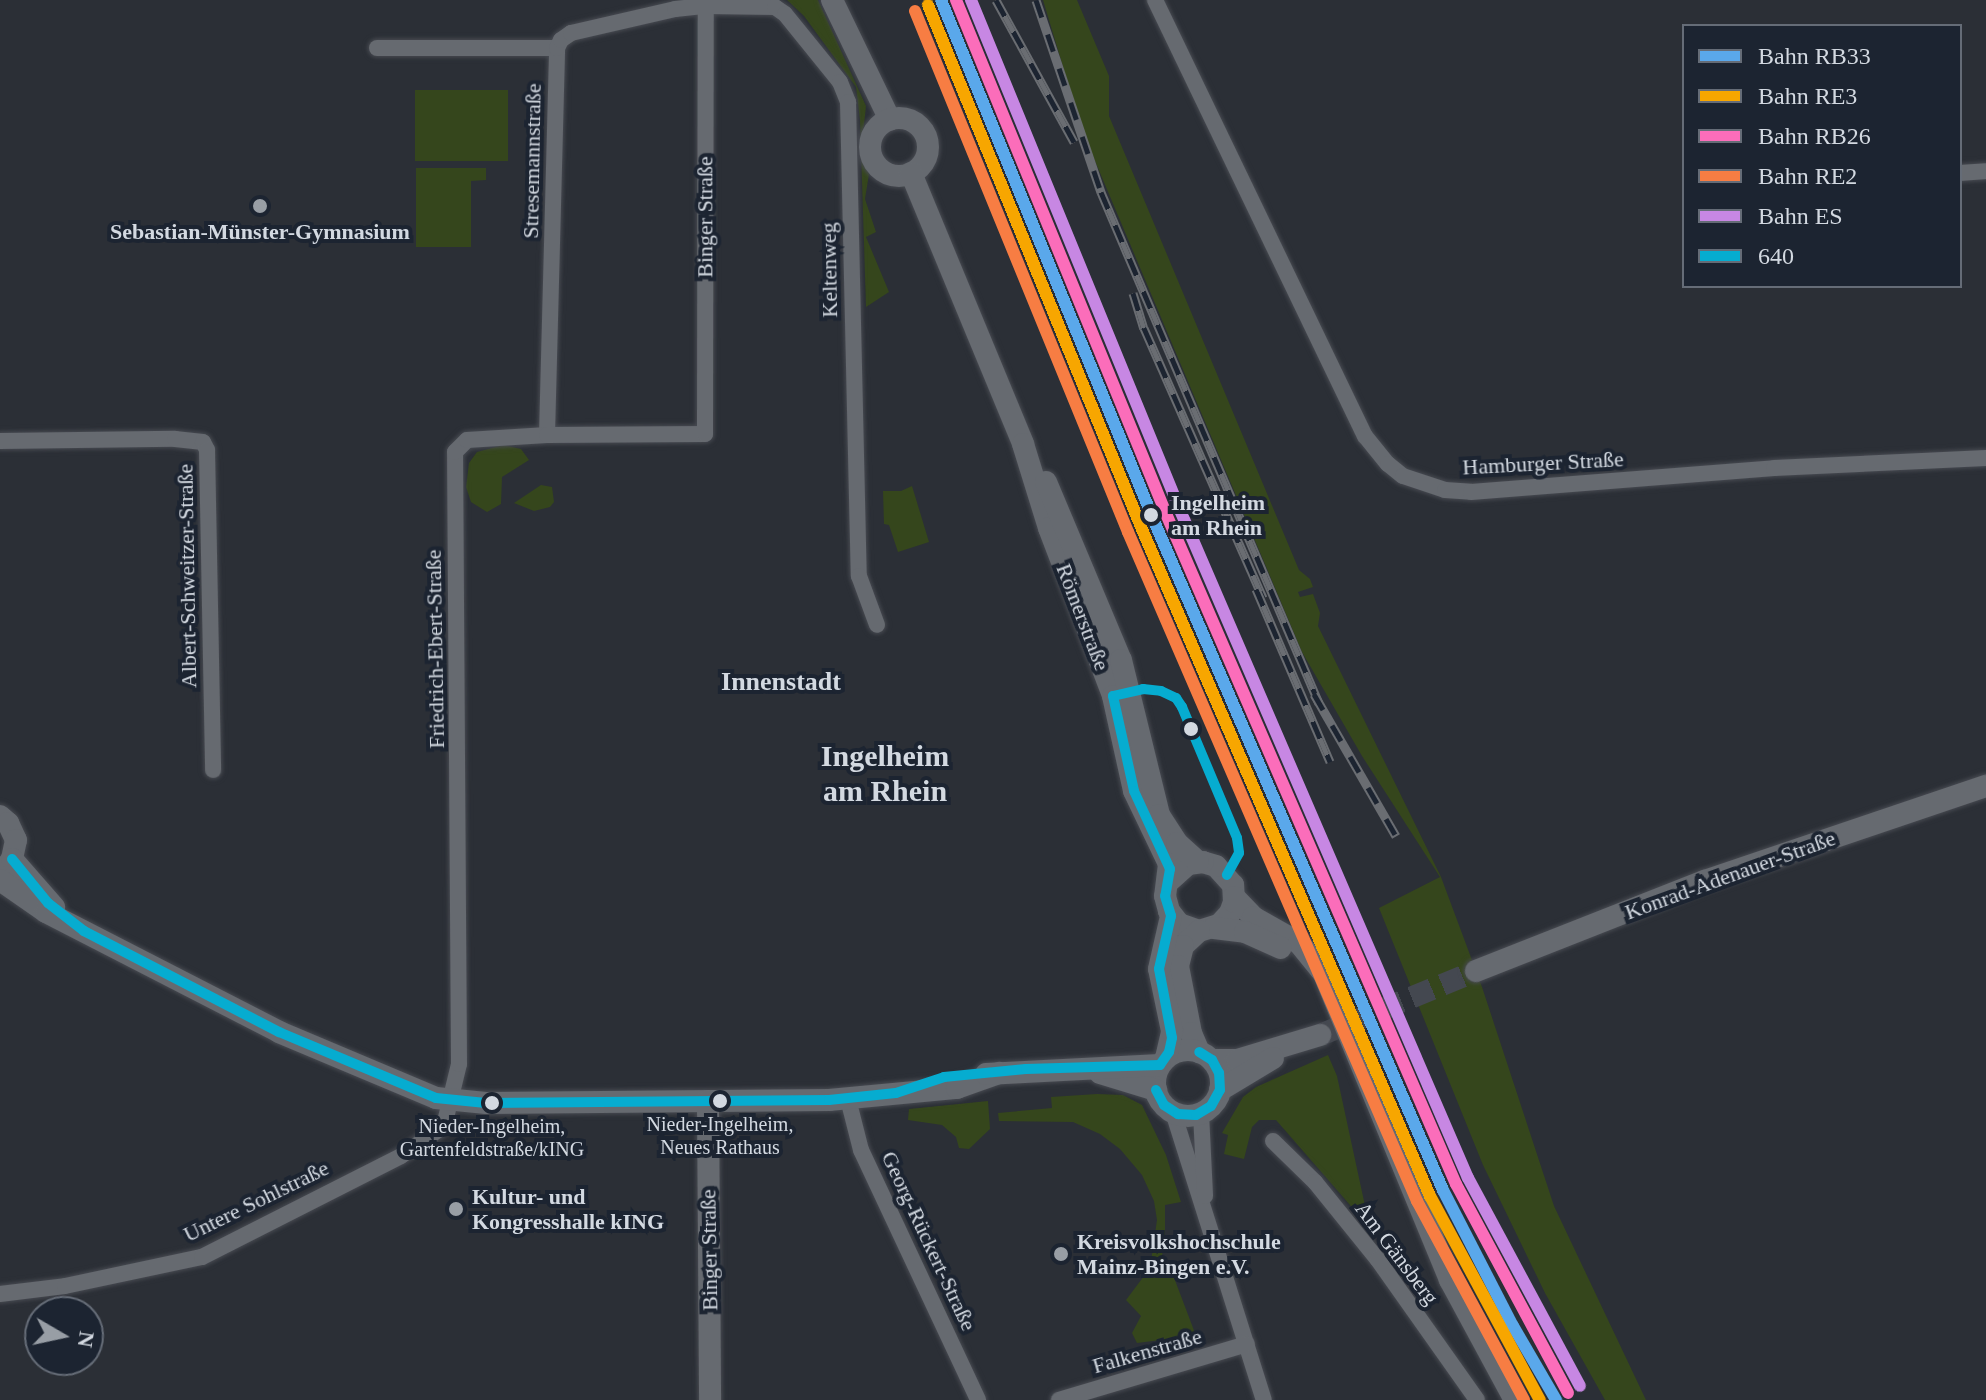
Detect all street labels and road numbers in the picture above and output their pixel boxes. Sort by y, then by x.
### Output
street label: Stresemannstraße [517,83,547,239]
street label: Binger Straße [692,156,718,278]
street label: Keltenweg [815,222,843,318]
street label: Hamburger Straße [1462,446,1624,480]
street label: Albert-Schweitzer-Straße [172,464,202,688]
street label: Friedrich-Ebert-Straße [420,549,450,749]
street label: Römerstraße [1051,560,1115,674]
street label: Konrad-Adenauer-Straße [1621,825,1839,925]
street label: Georg-Rückert-Straße [876,1147,982,1335]
street label: Untere Sohlstraße [179,1154,333,1248]
street label: Binger Straße [695,1189,723,1311]
street label: Am Gänsberg [1350,1196,1444,1310]
street label: Falkenstraße [1089,1323,1205,1379]

